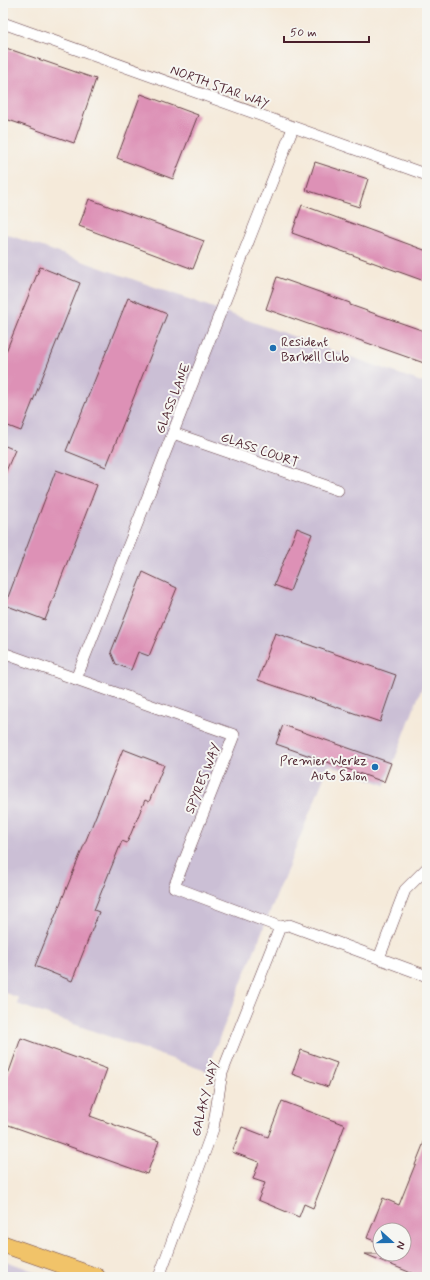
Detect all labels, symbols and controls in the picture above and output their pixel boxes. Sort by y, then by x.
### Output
scale bar [284,18,369,44]
text: 50 m [290,25,317,41]
street label: NORTH STAR WAY [168,62,271,113]
place label: Resident Barbell Club [281,334,350,366]
marker: Resident Barbell Club [268,343,278,353]
street label: GLASS LANE [152,361,195,436]
street label: GLASS COURT [218,429,301,472]
street label: SPYRES WAY [182,740,225,816]
place label: Premier Werkz Auto Salon [280,753,367,785]
marker: Premier Werkz Auto Salon [370,762,380,772]
street label: GALAXY WAY [188,1059,223,1138]
north arrow [372,1222,412,1262]
text: N [393,1239,408,1251]

